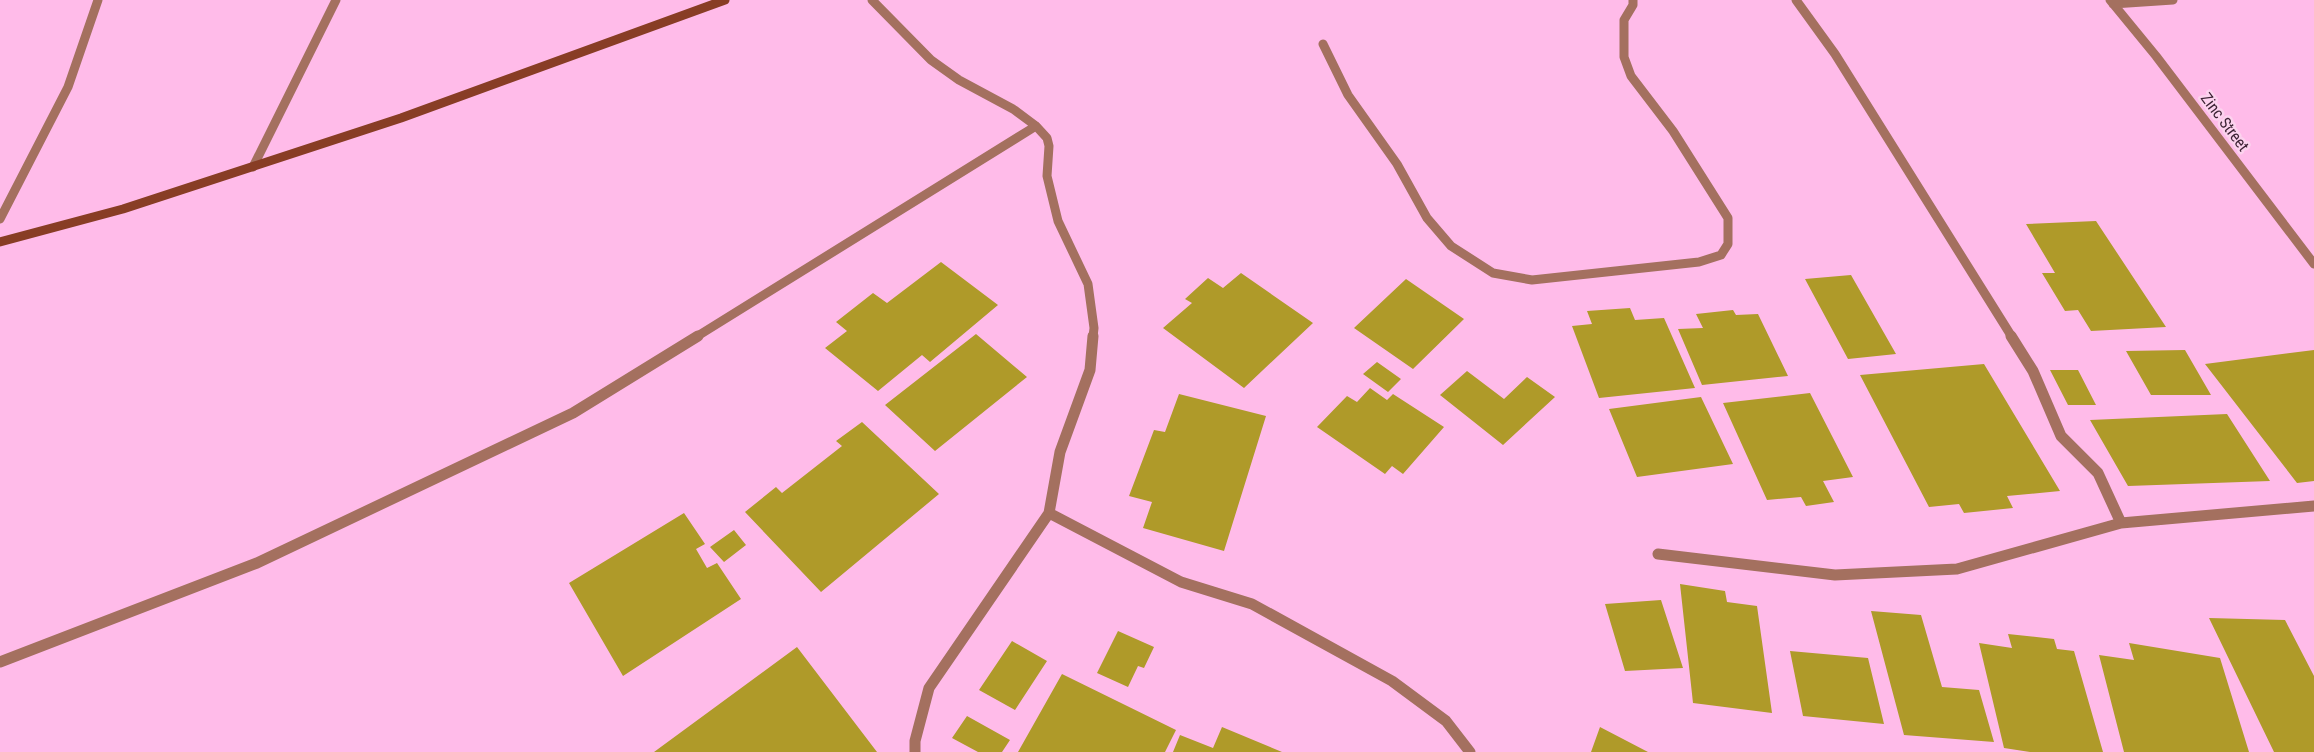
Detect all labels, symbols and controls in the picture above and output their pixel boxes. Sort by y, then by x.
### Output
street label: Zinc Street [2197,89,2253,155]

